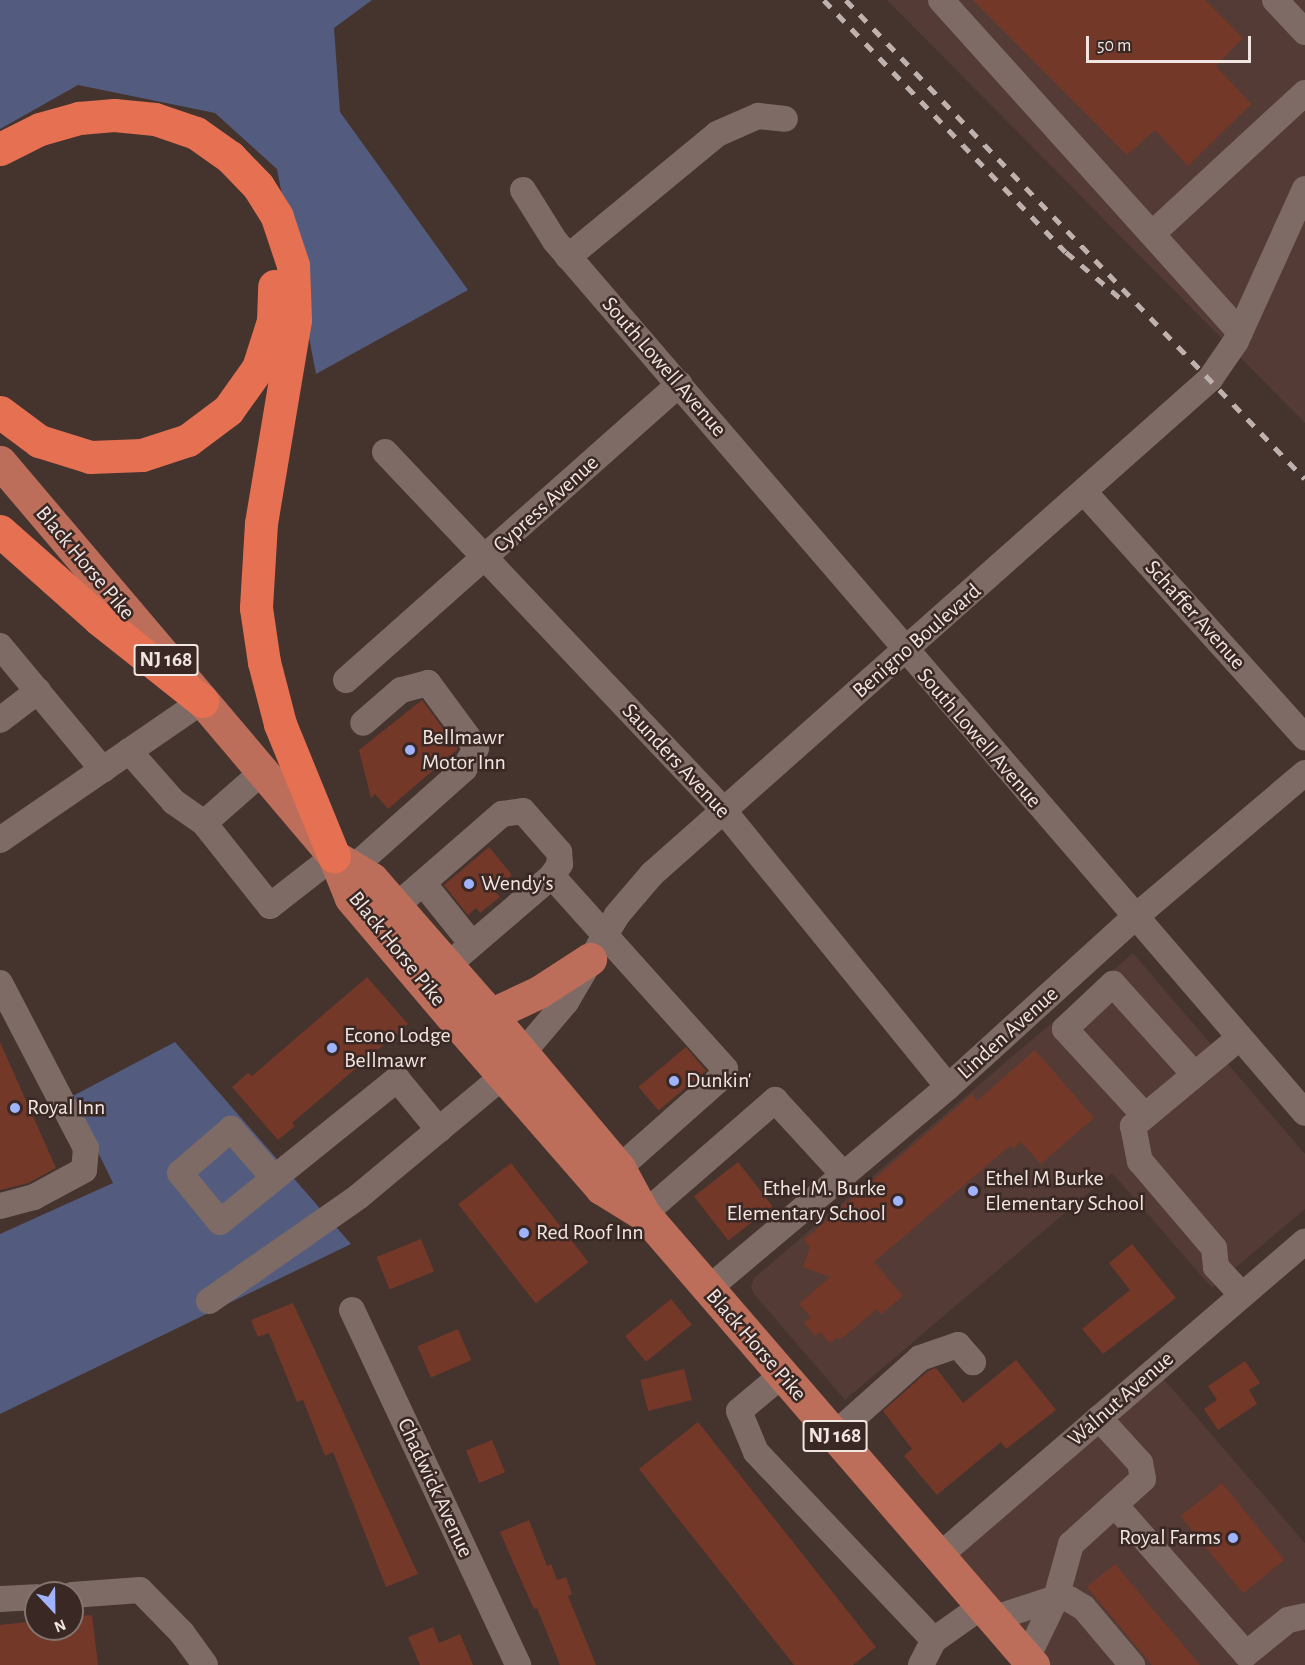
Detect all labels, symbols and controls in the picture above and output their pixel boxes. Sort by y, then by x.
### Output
scale bar [1089,24,1254,62]
text: 50 m [1097,37,1131,55]
street label: South Lowell Avenue [596,292,732,442]
street label: Cypress Avenue [488,450,604,558]
street label: Black Horse Pike [30,501,140,625]
street label: Schaffer Avenue [1139,555,1251,675]
street label: Benigno Boulevard [847,578,987,704]
road number: NJ 168 [133,642,199,678]
street label: South Lowell Avenue [911,663,1047,813]
street label: Saunders Avenue [616,698,736,824]
place label: Bellmawr Motor Inn [422,724,506,776]
marker: Bellmawr Motor Inn [403,743,417,757]
place label: Wendy's [481,871,554,897]
marker: Wendy's [462,877,476,891]
street label: Black Horse Pike [343,886,451,1012]
street label: Linden Avenue [952,981,1064,1085]
place label: Econo Lodge Bellmawr [344,1022,451,1074]
marker: Econo Lodge Bellmawr [325,1041,339,1055]
place label: Dunkin' [686,1068,752,1094]
marker: Dunkin' [667,1074,681,1088]
place label: Royal Inn [27,1095,105,1121]
marker: Royal Inn [8,1101,22,1115]
place label: Ethel M Burke Elementary School [985,1165,1144,1216]
place label: Ethel M. Burke Elementary School [727,1175,886,1226]
marker: Ethel M Burke Elementary School [966,1184,980,1198]
marker: Ethel M. Burke Elementary School [891,1194,905,1208]
place label: Red Roof Inn [536,1220,644,1246]
marker: Red Roof Inn [517,1226,531,1240]
street label: Black Horse Pike [700,1283,812,1407]
street label: Walnut Avenue [1063,1346,1179,1452]
street label: Chadwick Avenue [391,1414,479,1562]
road number: NJ 168 [802,1418,868,1454]
place label: Royal Farms [1119,1525,1221,1551]
marker: Royal Farms [1226,1531,1240,1545]
north arrow [24,1581,84,1641]
text: N [52,1616,68,1635]

